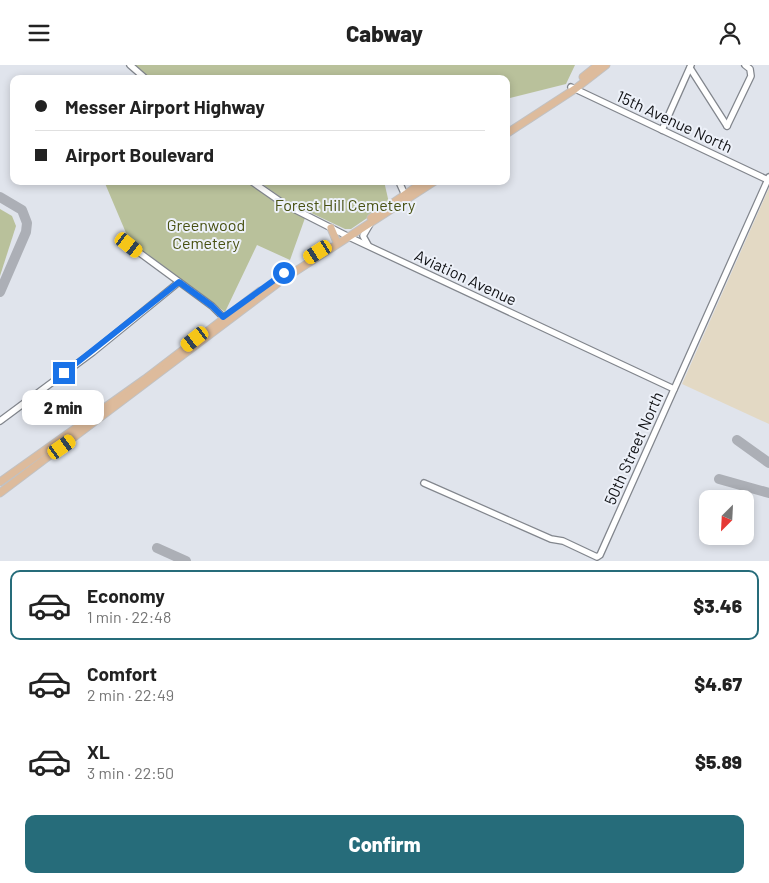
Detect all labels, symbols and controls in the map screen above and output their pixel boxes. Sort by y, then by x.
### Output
icon: menu [25,19,53,47]
icon: person [716,19,744,47]
text: Cabway [346,20,423,46]
street label: 15th Avenue North [614,86,736,156]
text: Messer Airport Highway [65,95,265,118]
text: Airport Boulevard [65,143,214,166]
park label: Forest Hill Cemetery [275,195,416,214]
park label: Greenwood Cemetery [167,215,245,252]
car [112,230,145,260]
car [301,238,334,266]
street label: Aviation Avenue [412,245,520,309]
route start [273,262,295,284]
car [178,324,211,354]
route end [53,362,75,384]
street label: 50th Street North [600,388,666,508]
callout: 2 min [23,391,105,425]
text: 2 min [44,398,82,417]
car [45,432,78,462]
north arrow [699,490,754,545]
map controls [699,490,754,545]
icon: car [27,583,72,628]
text: Economy [87,584,165,607]
text: $3.46 [693,594,742,617]
text: 1 min · 22:48 [87,607,171,626]
icon: car [27,661,72,706]
text: Comfort [87,662,157,685]
text: $4.67 [694,672,742,695]
text: 2 min · 22:49 [87,685,174,704]
icon: car [27,739,72,784]
text: XL [87,740,110,763]
text: $5.89 [695,750,742,773]
text: 3 min · 22:50 [87,763,174,782]
button: Confirm [25,815,744,873]

